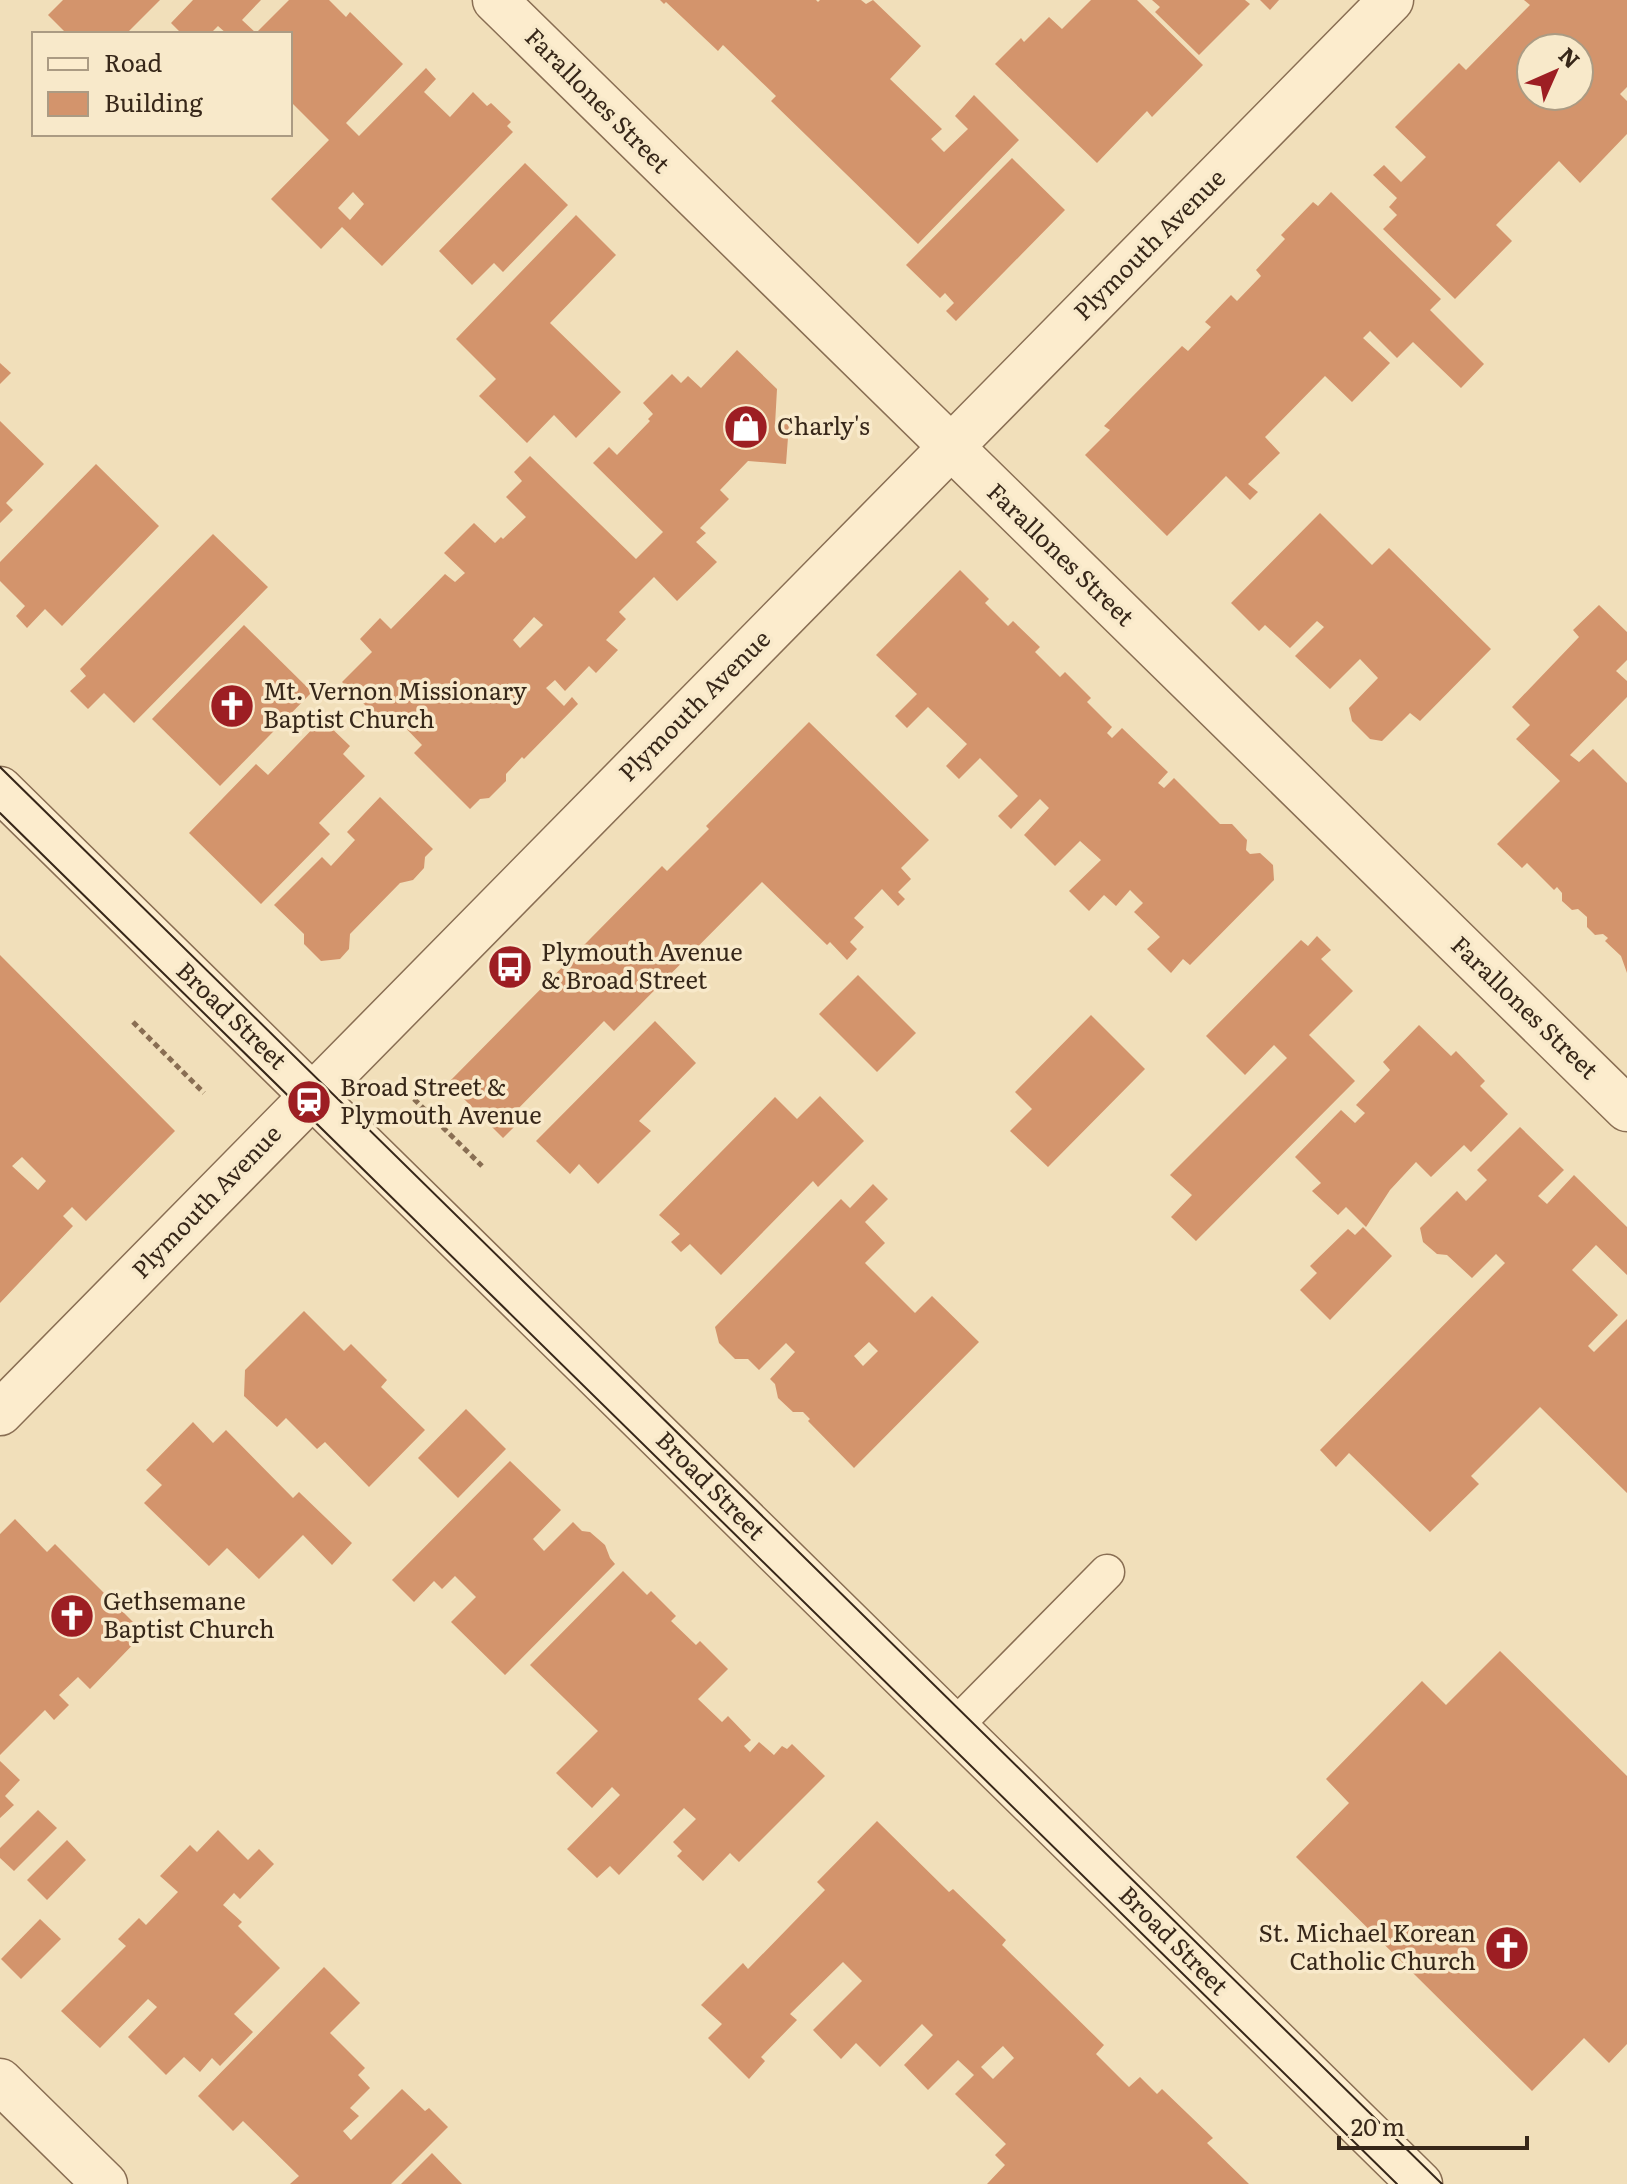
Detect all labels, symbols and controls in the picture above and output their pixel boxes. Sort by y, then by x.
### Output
street label: Farallones Street [518,19,679,180]
legend [32,32,292,136]
north arrow [1515,32,1595,112]
text: N [1552,39,1588,75]
text: Road [104,44,163,79]
text: Building [104,84,203,119]
street label: Plymouth Avenue [1065,160,1232,327]
shop icon: Charly's [722,403,770,451]
place label: Charly's [777,407,870,442]
street label: Farallones Street [980,474,1143,633]
street label: Plymouth Avenue [610,621,777,788]
place label: Mt. Vernon Missionary Baptist Church [263,672,527,735]
church icon: Mt. Vernon Missionary Baptist Church [208,682,256,730]
street label: Farallones Street [1444,927,1607,1086]
place label: Plymouth Avenue & Broad Street [541,933,743,996]
bus stop icon: Plymouth Avenue & Broad Street [486,943,534,991]
street label: Broad Street [170,952,296,1076]
place label: Broad Street & Plymouth Avenue [340,1068,542,1131]
station icon: Broad Street & Plymouth Avenue [285,1078,333,1126]
street label: Plymouth Avenue [123,1116,288,1285]
street label: Broad Street [649,1422,775,1547]
place label: Gethsemane Baptist Church [103,1582,275,1645]
church icon: Gethsemane Baptist Church [48,1592,96,1640]
street label: Broad Street [1112,1877,1238,2002]
place label: St. Michael Korean Catholic Church [1259,1914,1476,1977]
church icon: St. Michael Korean Catholic Church [1483,1924,1531,1972]
scale bar [1339,2100,1527,2150]
text: 20 m [1351,2108,1405,2143]

